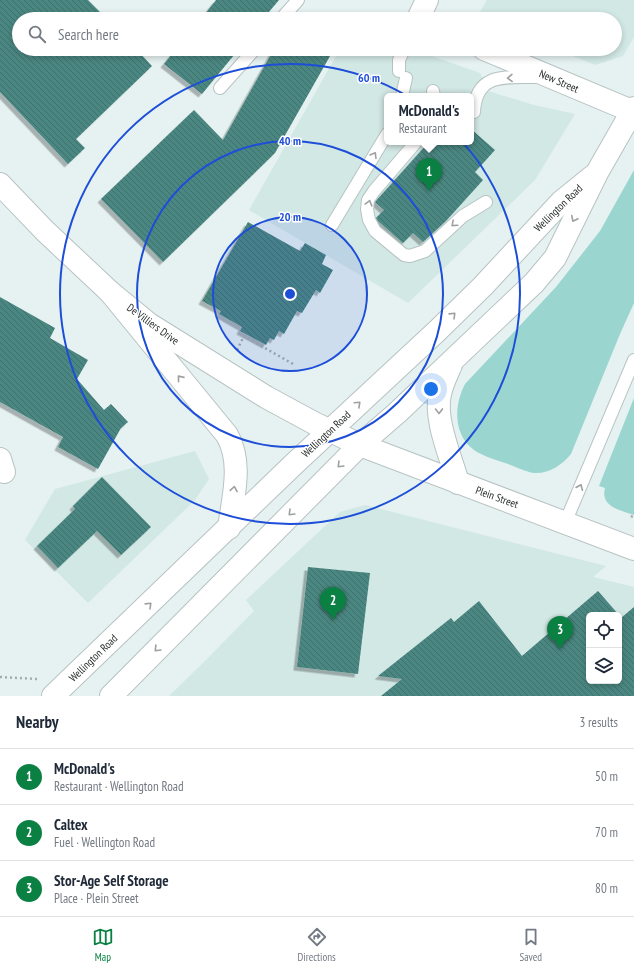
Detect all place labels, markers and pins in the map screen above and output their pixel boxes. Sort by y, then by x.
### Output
pin: 1 [416,158,442,191]
centre of rings [283,287,297,301]
pin: 2 [320,587,346,620]
pin: 3 [547,616,573,649]

